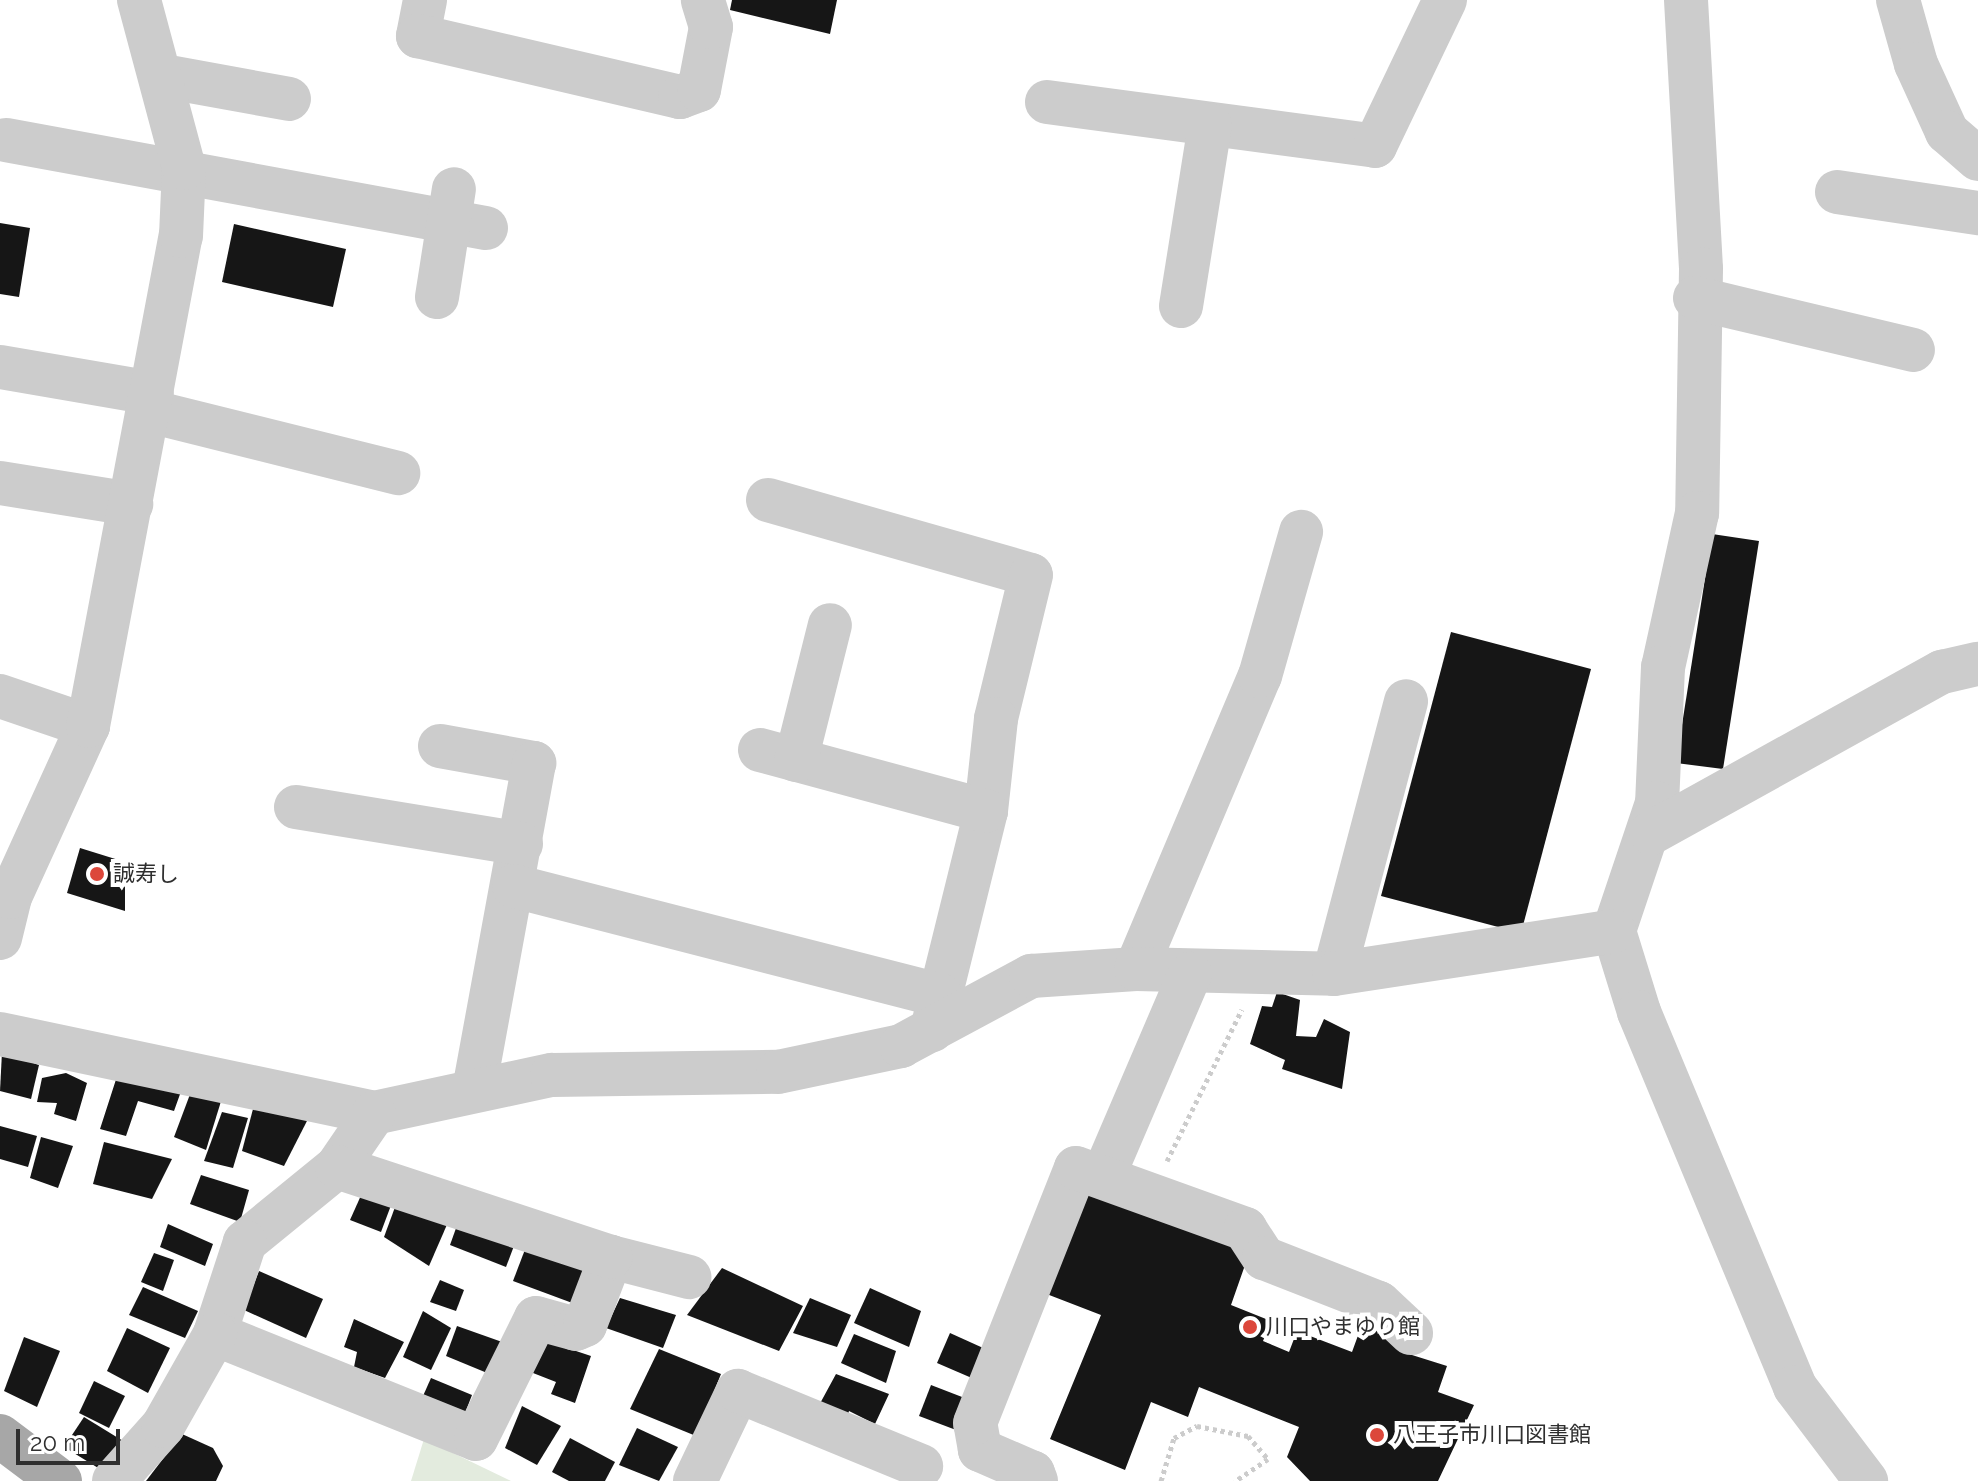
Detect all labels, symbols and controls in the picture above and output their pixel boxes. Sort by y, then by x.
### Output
place label: 誠寿し [113,861,179,887]
marker: 誠寿し [88,865,106,883]
place label: 川口やまゆり館 [1266,1314,1420,1340]
marker: 川口やまゆり館 [1241,1318,1259,1336]
scale bar [20,1413,124,1463]
place label: 八王子市川口図書館 [1393,1422,1591,1448]
marker: 八王子市川口図書館 [1368,1426,1386,1444]
text: 20 m [30,1428,85,1457]

